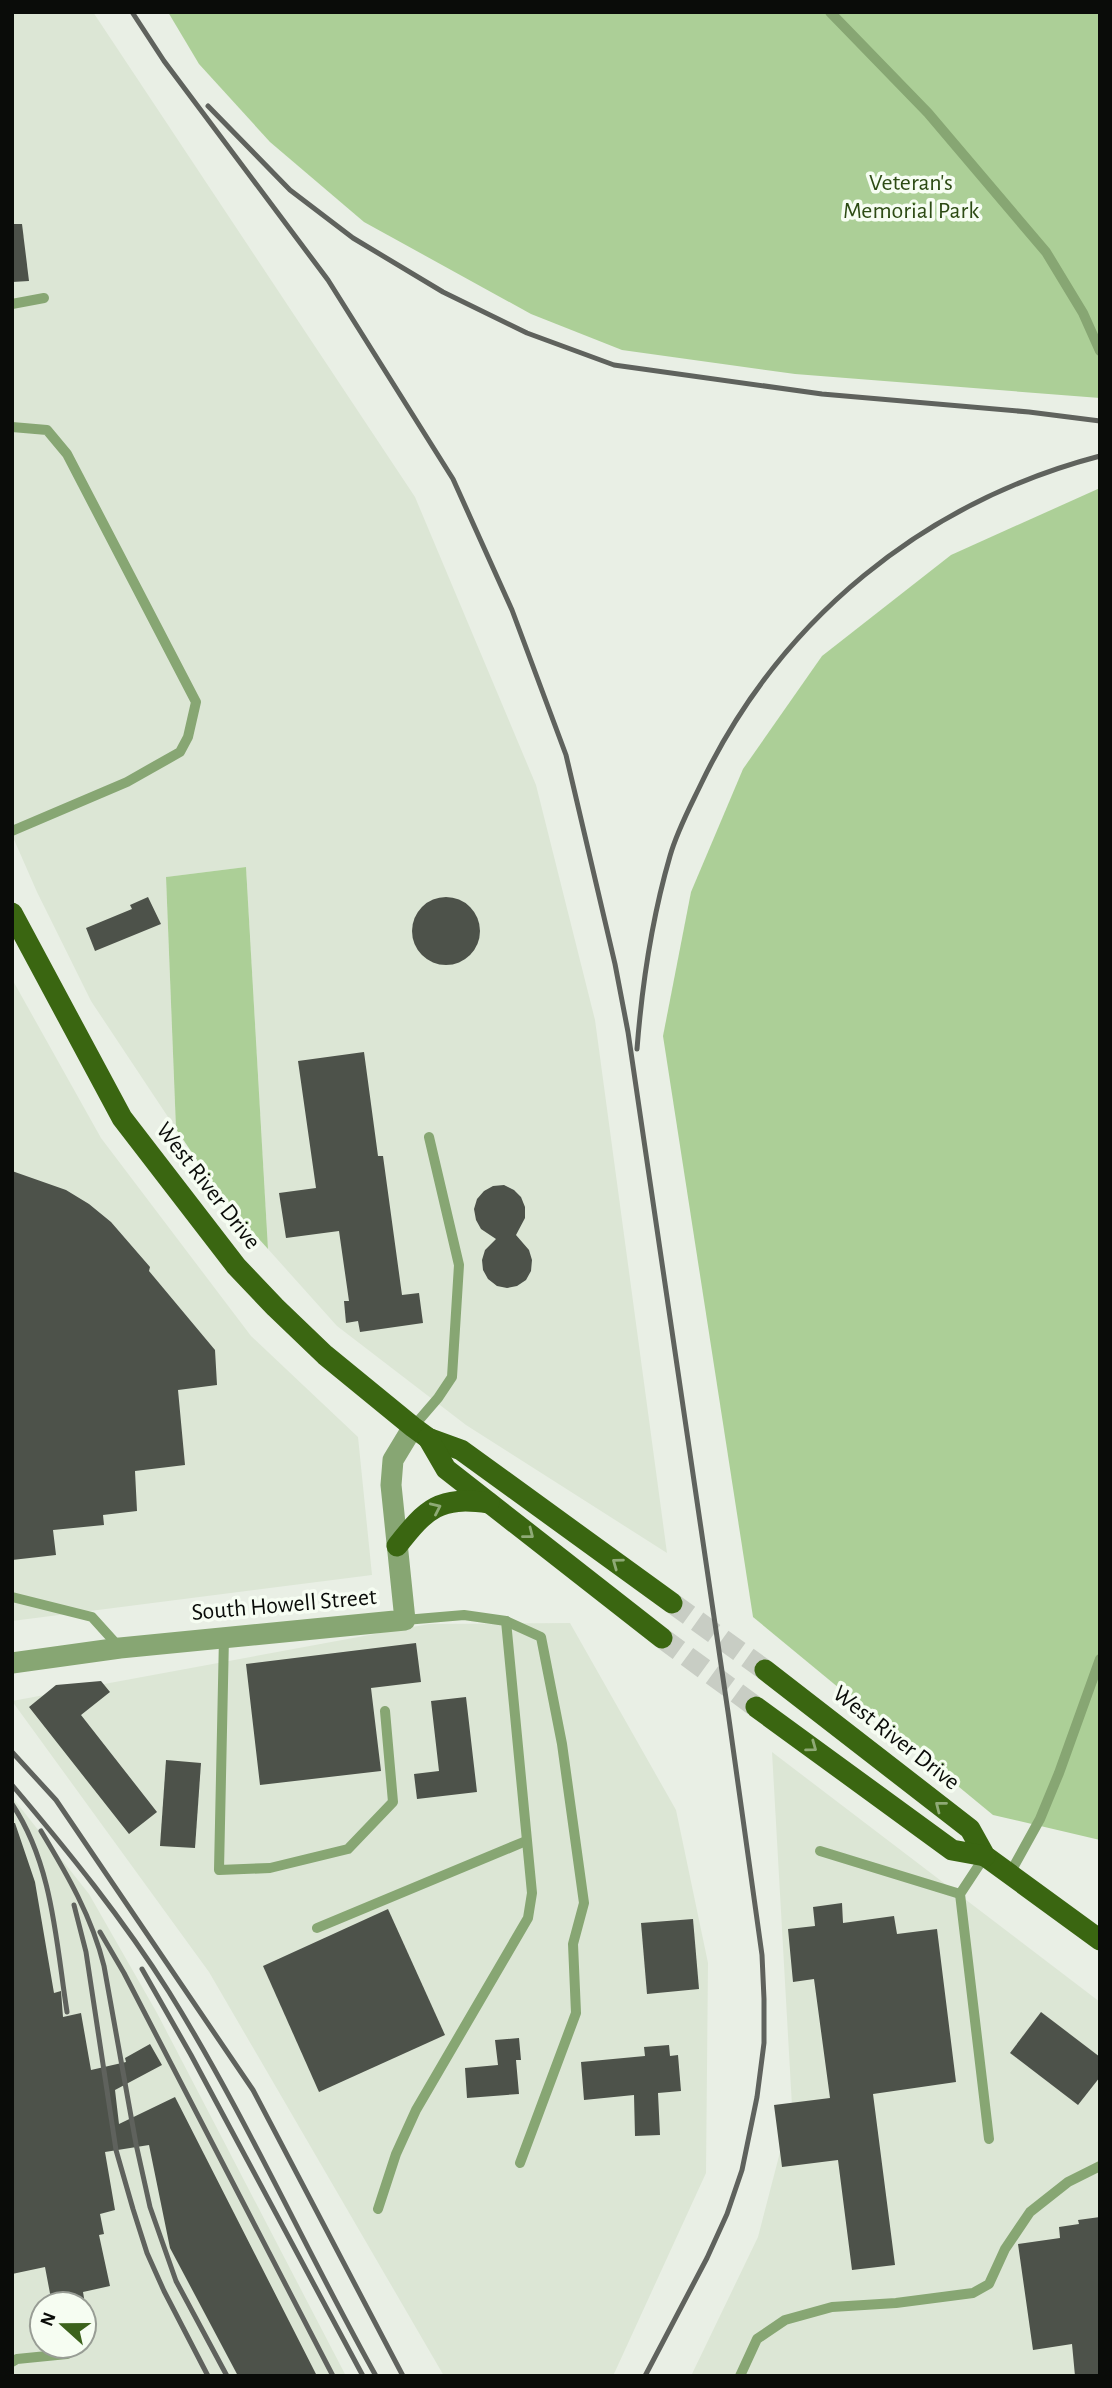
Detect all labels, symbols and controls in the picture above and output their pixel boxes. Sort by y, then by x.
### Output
park label: Veteran's Memorial Park [843,171,979,223]
street label: West River Drive [151,1118,265,1254]
one-way arrow [429,1502,441,1516]
one-way arrow [522,1526,534,1539]
one-way arrow [612,1559,625,1571]
street label: South Howell Street [191,1585,378,1625]
street label: West River Drive [828,1681,964,1795]
one-way arrow [804,1738,816,1751]
one-way arrow [936,1802,948,1815]
north arrow [28,2290,98,2360]
text: N [37,2310,60,2329]

